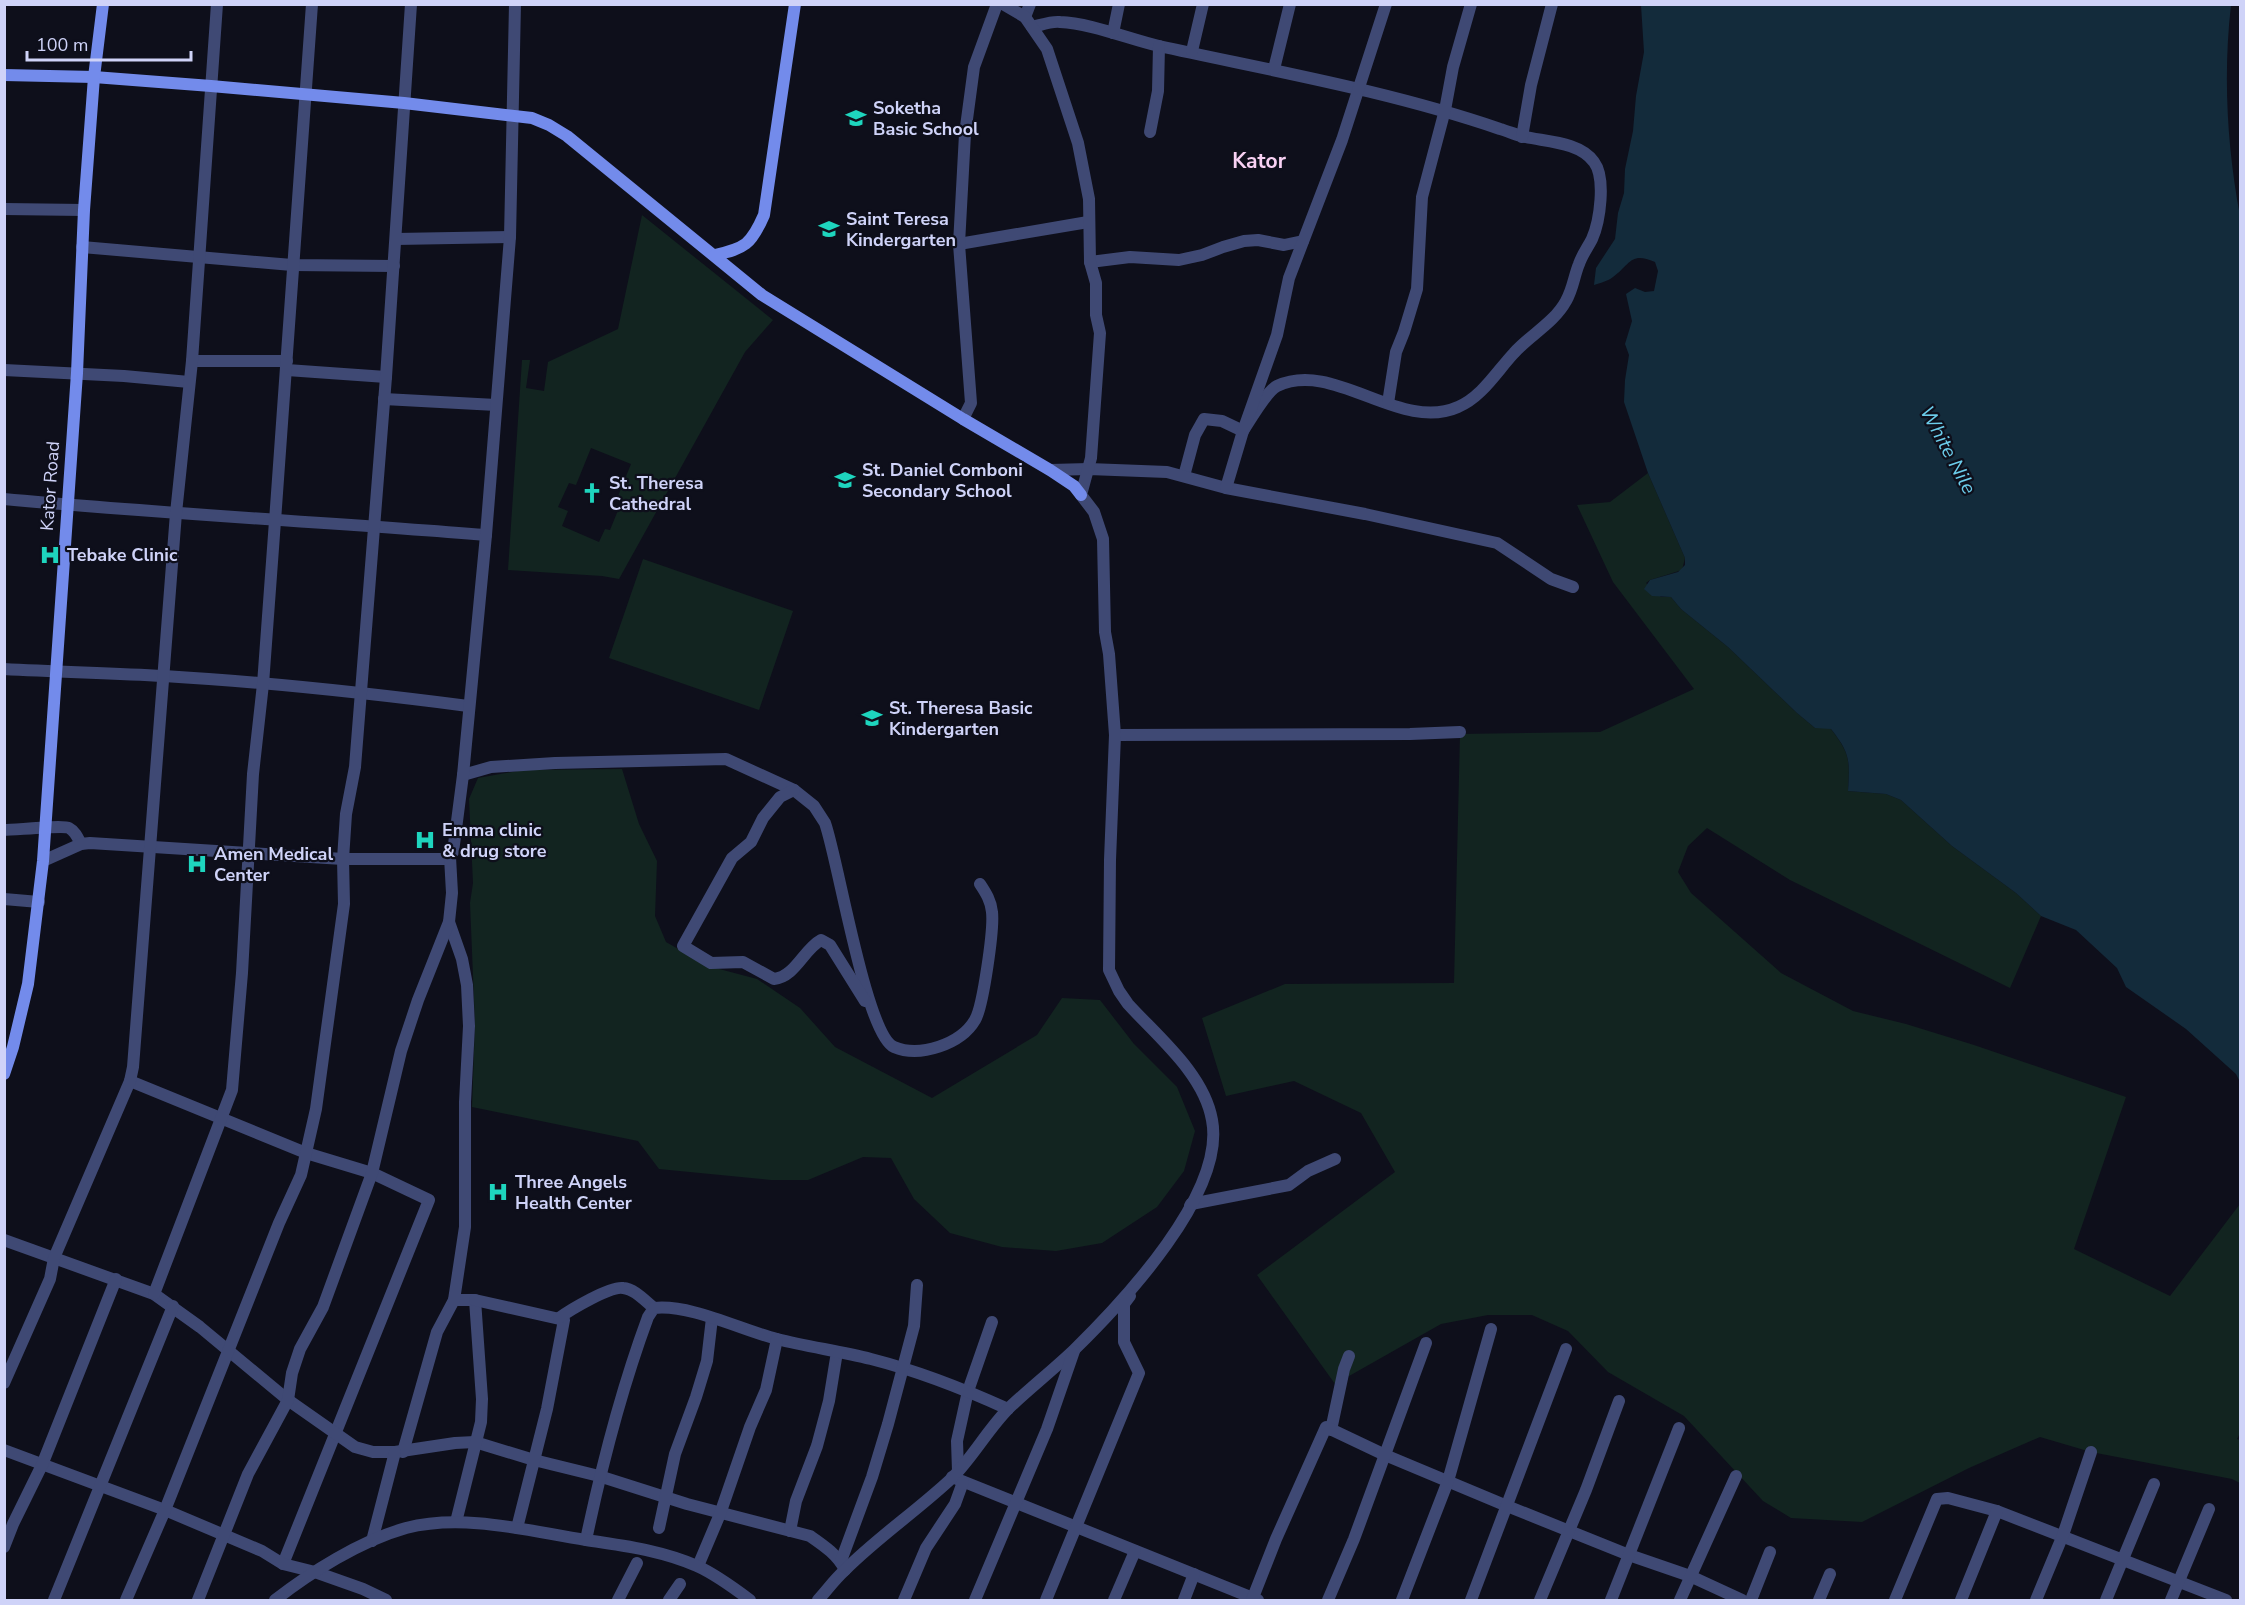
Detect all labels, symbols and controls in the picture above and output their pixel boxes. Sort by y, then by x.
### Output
scale bar [27,24,190,62]
text: 100 m [36,33,88,57]
place label: Soketha Basic School [873,96,979,141]
school or university icon: Soketha Basic School [844,106,868,130]
district label: Kator [1232,147,1287,175]
place label: Saint Teresa Kindergarten [846,207,956,252]
school or university icon: Saint Teresa Kindergarten [817,217,841,241]
water label: White Nile [1913,401,1983,499]
street label: Kator Road [35,440,65,532]
place label: St. Daniel Comboni Secondary School [862,458,1023,503]
school or university icon: St. Daniel Comboni Secondary School [833,468,857,492]
place label: St. Theresa Cathedral [609,471,704,516]
church icon: St. Theresa Cathedral [580,481,604,505]
hospital icon: Tebake Clinic [38,543,62,567]
place label: Tebake Clinic [67,543,178,567]
place label: St. Theresa Basic Kindergarten [889,696,1033,741]
school or university icon: St. Theresa Basic Kindergarten [860,706,884,730]
place label: Emma clinic & drug store [442,818,547,863]
hospital icon: Emma clinic & drug store [413,828,437,852]
place label: Amen Medical Center [214,842,333,887]
hospital icon: Amen Medical Center [185,852,209,876]
place label: Three Angels Health Center [515,1170,632,1215]
hospital icon: Three Angels Health Center [486,1180,510,1204]

